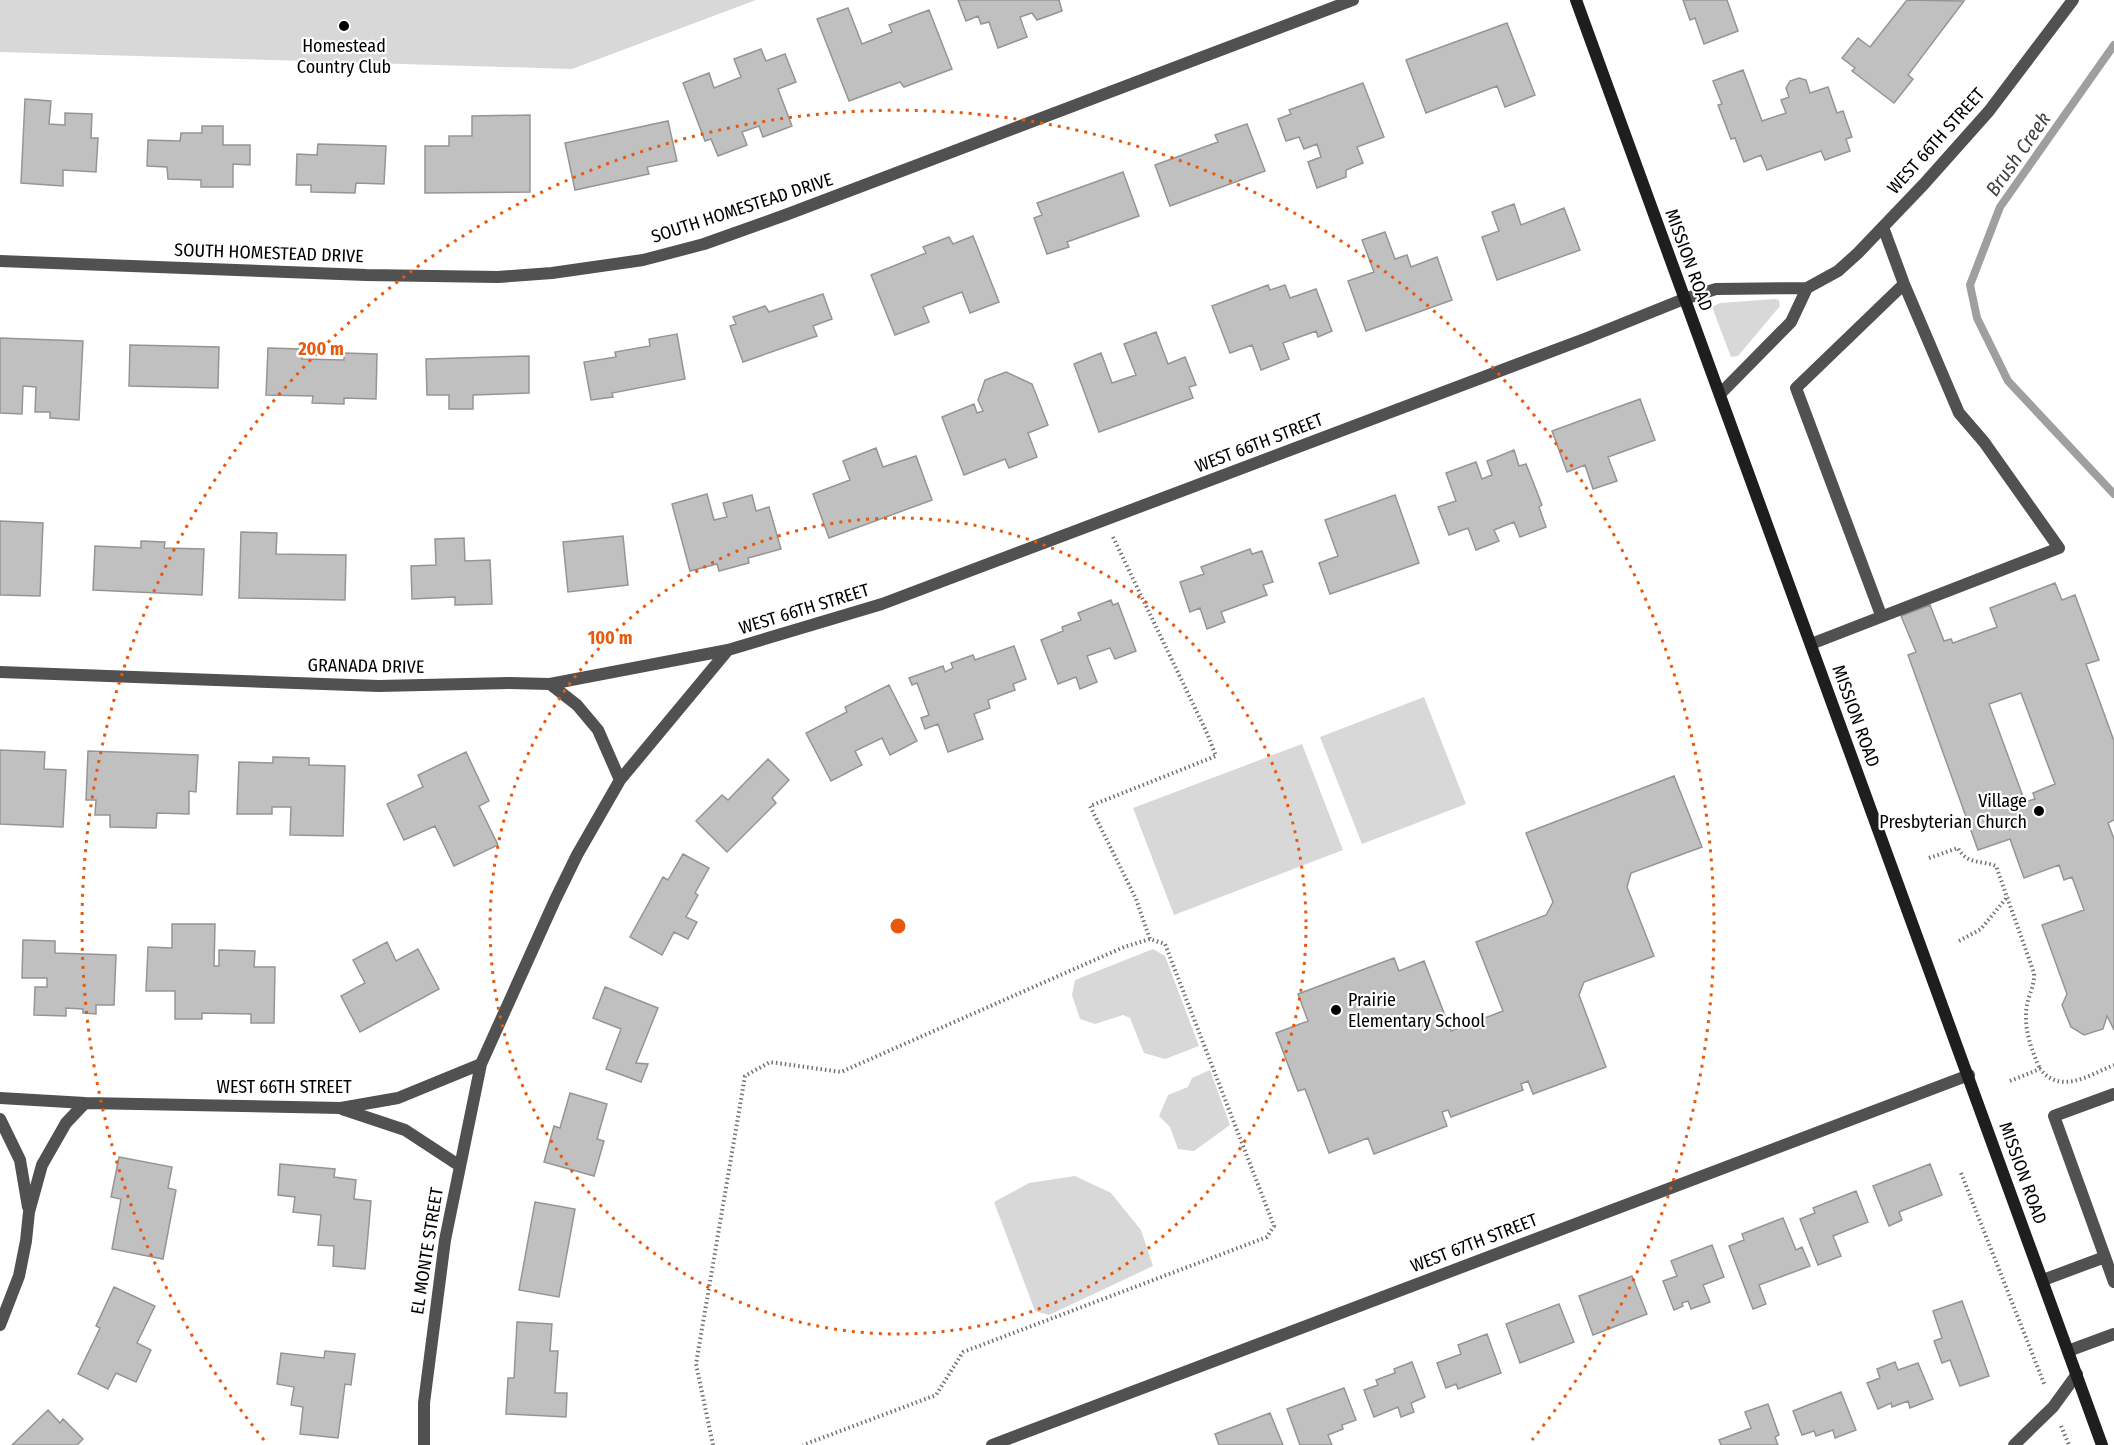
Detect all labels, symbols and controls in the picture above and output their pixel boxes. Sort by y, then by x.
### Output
marker: Homestead Country Club [337,19,351,33]
place label: Homestead Country Club [297,35,391,78]
street label: WEST 66TH STREET [1883,83,1990,199]
water label: Brush Creek [1980,107,2056,200]
street label: SOUTH HOMESTEAD DRIVE [648,168,836,248]
street label: MISSION ROAD [1660,206,1718,314]
street label: SOUTH HOMESTEAD DRIVE [174,239,364,267]
text: 200 m [297,338,344,360]
street label: WEST 66TH STREET [1192,408,1327,477]
street label: WEST 66TH STREET [736,579,872,639]
text: 100 m [588,627,632,649]
street label: GRANADA DRIVE [308,654,424,678]
street label: MISSION ROAD [1827,662,1885,770]
place label: Village Presbyterian Church [1879,790,2027,833]
marker: Village Presbyterian Church [2032,804,2046,818]
centre of rings [888,916,908,936]
place label: Prairie Elementary School [1348,989,1485,1032]
marker: Prairie Elementary School [1329,1003,1343,1017]
street label: WEST 66TH STREET [216,1076,352,1098]
street label: MISSION ROAD [1994,1119,2052,1227]
street label: EL MONTE STREET [406,1185,448,1316]
street label: WEST 67TH STREET [1407,1208,1541,1277]

